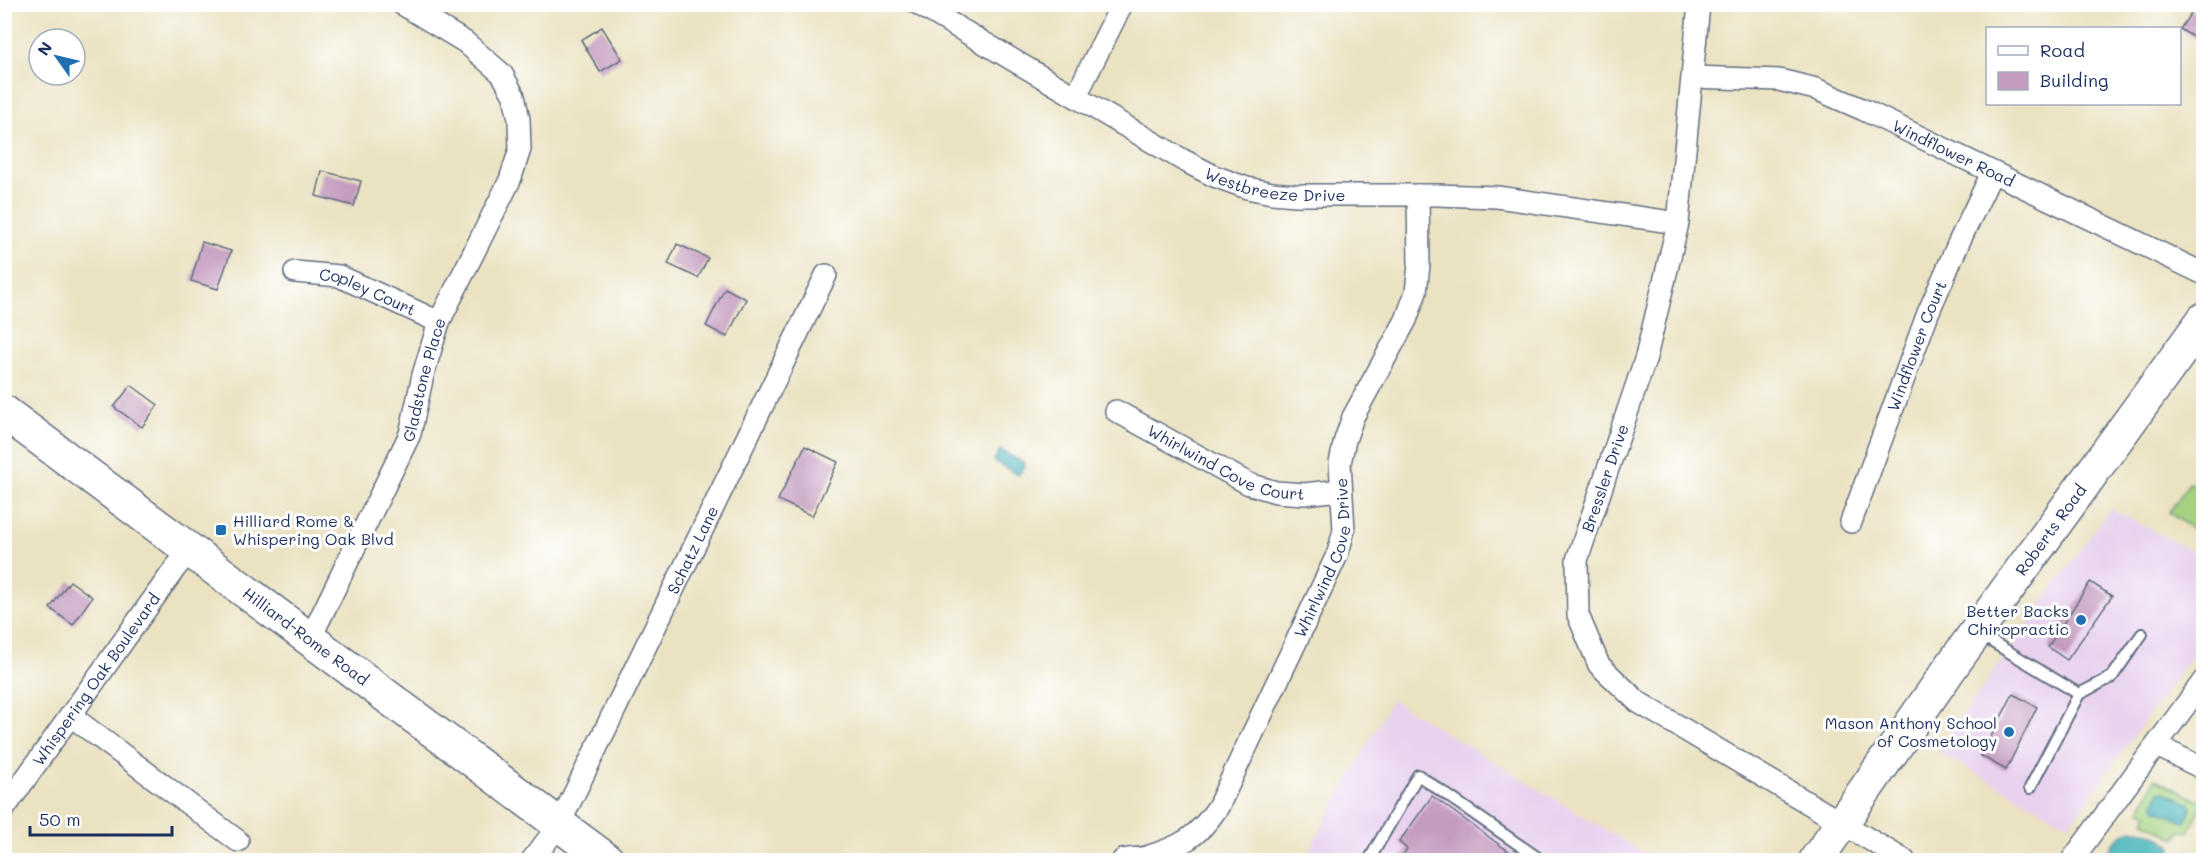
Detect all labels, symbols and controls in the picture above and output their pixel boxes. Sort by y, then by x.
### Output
north arrow [27,27,87,87]
legend [1986,27,2181,105]
text: N [32,37,56,59]
text: Road [2040,38,2085,62]
text: Building [2040,68,2108,92]
street label: Windflower Road [1889,114,2018,191]
street label: Westbreeze Drive [1201,162,1345,205]
street label: Copley Court [318,263,419,320]
street label: Windflower Court [1882,277,1951,414]
street label: Gladstone Place [397,315,450,445]
street label: Whirlwind Cove Court [1144,419,1305,504]
street label: Bressler Drive [1576,421,1633,535]
street label: Whirlwind Cove Drive [1289,477,1355,641]
street label: Roberts Road [2010,480,2090,579]
street label: Schatz Lane [662,502,722,597]
place label: Hilliard Rome & Whispering Oak Blvd [233,510,394,549]
marker: Hilliard Rome & Whispering Oak Blvd [214,523,228,537]
street label: Hilliard-Rome Road [239,582,373,689]
street label: Whispering Oak Boulevard [27,589,164,769]
place label: Better Backs Chiropractic [1966,600,2069,639]
marker: Better Backs Chiropractic [2074,613,2088,627]
place label: Mason Anthony School of Cosmetology [1825,712,1997,751]
marker: Mason Anthony School of Cosmetology [2002,725,2016,739]
scale bar [30,799,172,837]
text: 50 m [39,807,81,831]

